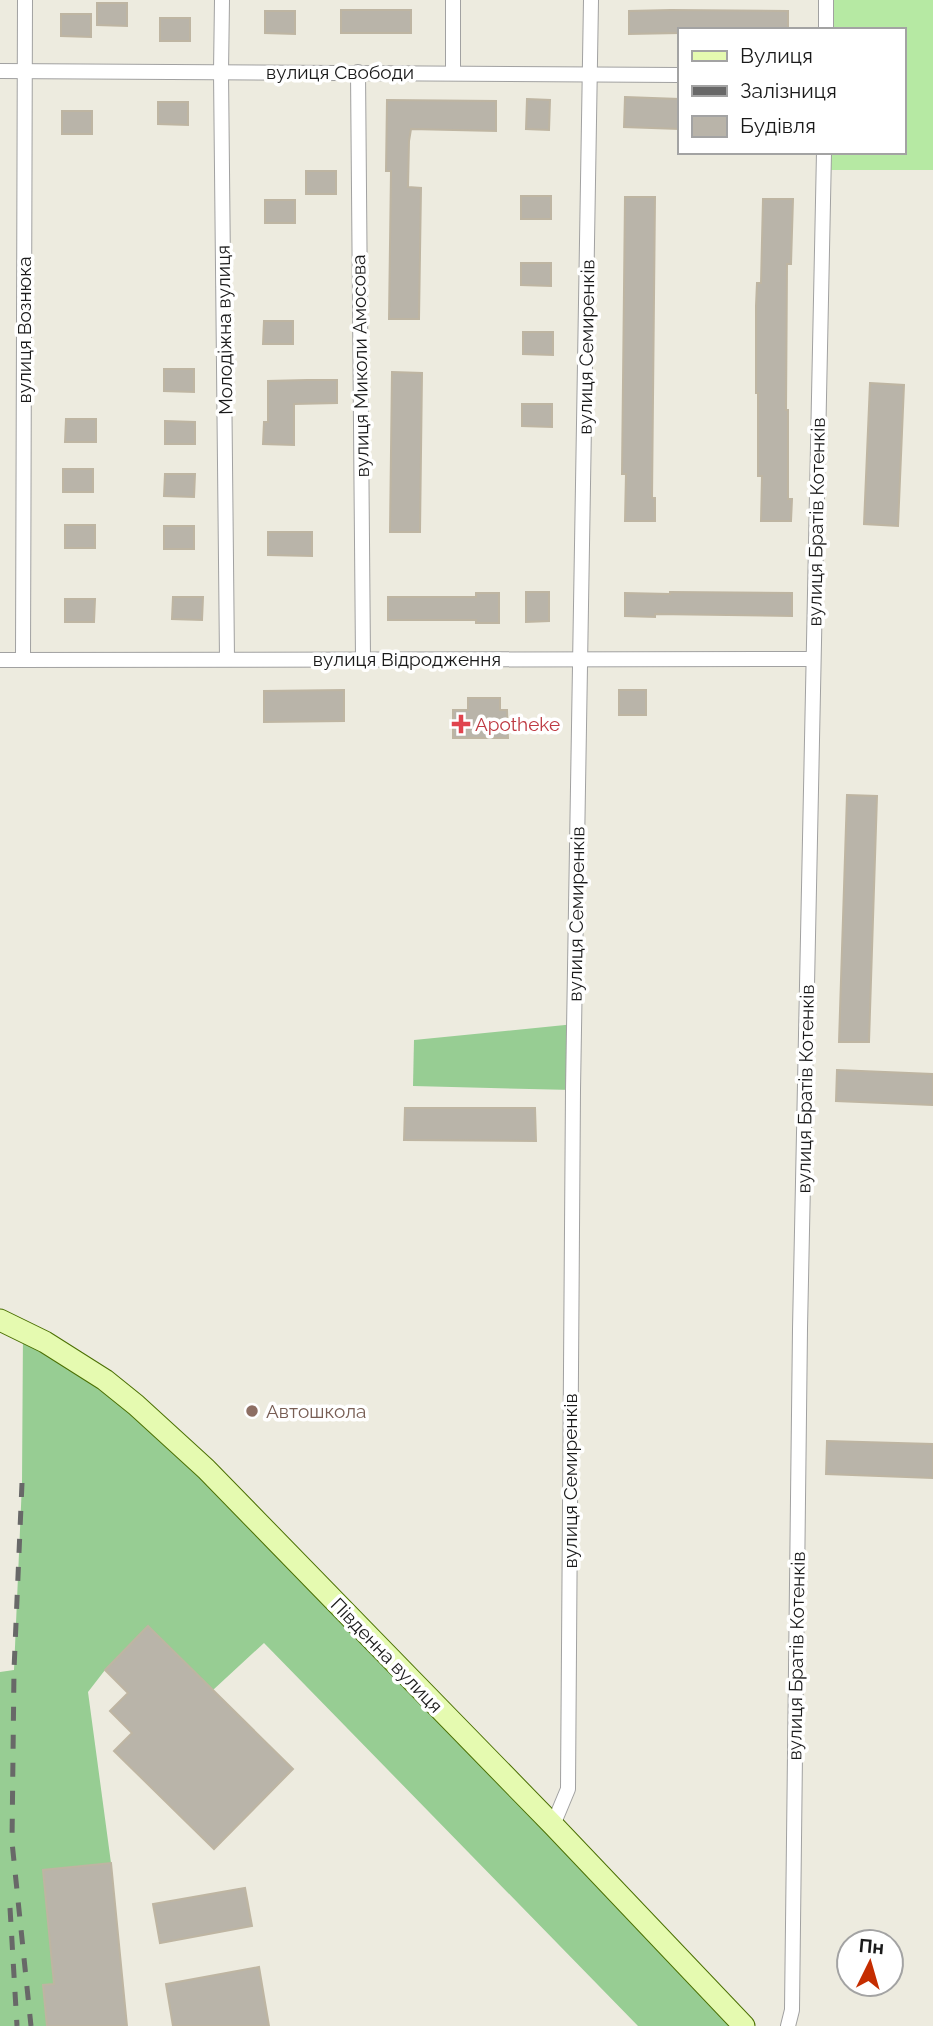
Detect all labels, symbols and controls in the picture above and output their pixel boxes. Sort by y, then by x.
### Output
legend [678,28,905,154]
text: Вулиця [740,43,813,68]
street label: вулиця Свободи [266,61,414,83]
text: Залізниця [740,78,837,103]
text: Будівля [740,113,816,138]
street label: Молодіжна вулиця [212,245,236,415]
street label: вулиця Миколи Амосова [347,254,373,478]
street label: вулиця Вознюка [13,256,35,404]
street label: вулиця Семиренків [573,259,599,435]
street label: вулиця Братів Котенків [803,417,829,627]
street label: вулиця Відродження [313,648,501,670]
place label: Apotheke [475,713,560,735]
marker: Apotheke [453,716,469,732]
street label: вулиця Семиренків [563,826,589,1002]
street label: вулиця Братів Котенків [792,984,818,1194]
street label: вулиця Семиренків [559,1393,581,1569]
place label: Автошкола [266,1400,366,1422]
marker: Автошкола [244,1403,260,1419]
street label: вулиця Братів Котенків [783,1551,809,1761]
street label: Південна вулиця [327,1593,447,1717]
north arrow [835,1928,905,1998]
text: Пн [858,1934,885,1958]

